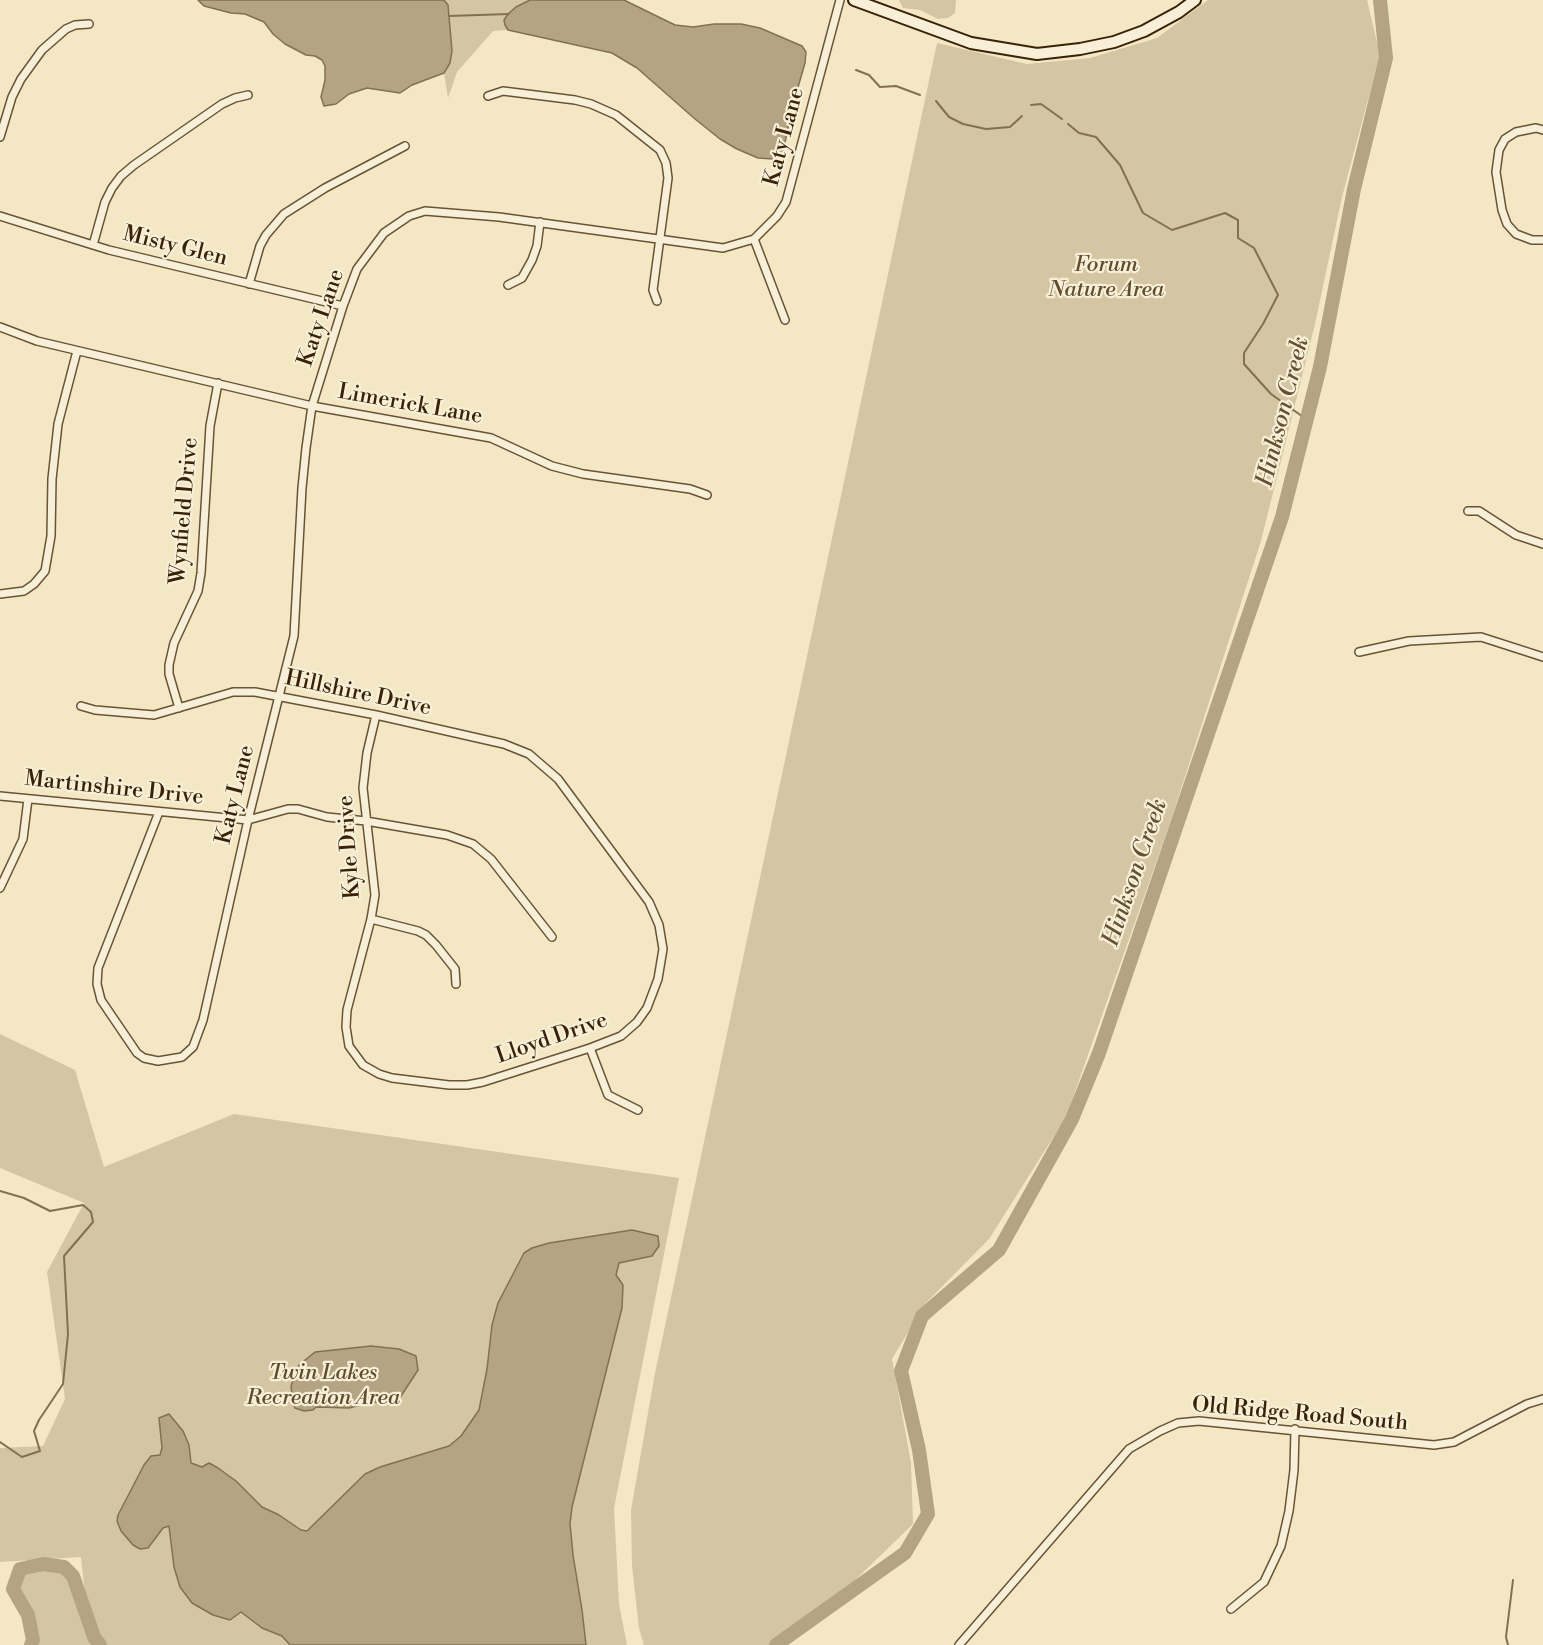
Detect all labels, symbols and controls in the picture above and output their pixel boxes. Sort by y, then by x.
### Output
street label: Katy Lane [759,85,811,189]
street label: Misty Glen [120,221,230,273]
park label: Forum Nature Area [1048,253,1164,304]
street label: Katy Lane [293,266,351,370]
water label: Hinkson Creek [1251,334,1317,490]
street label: Limerick Lane [336,379,484,431]
street label: Wynfield Drive [165,436,205,586]
street label: Hillshire Drive [282,666,434,722]
street label: Katy Lane [211,743,261,847]
street label: Martinshire Drive [23,766,205,812]
street label: Kyle Drive [333,794,367,900]
water label: Hinkson Creek [1097,796,1175,950]
street label: Lloyd Drive [493,1008,611,1070]
park label: Twin Lakes Recreation Area [246,1361,400,1412]
street label: Old Ridge Road South [1191,1392,1409,1438]

